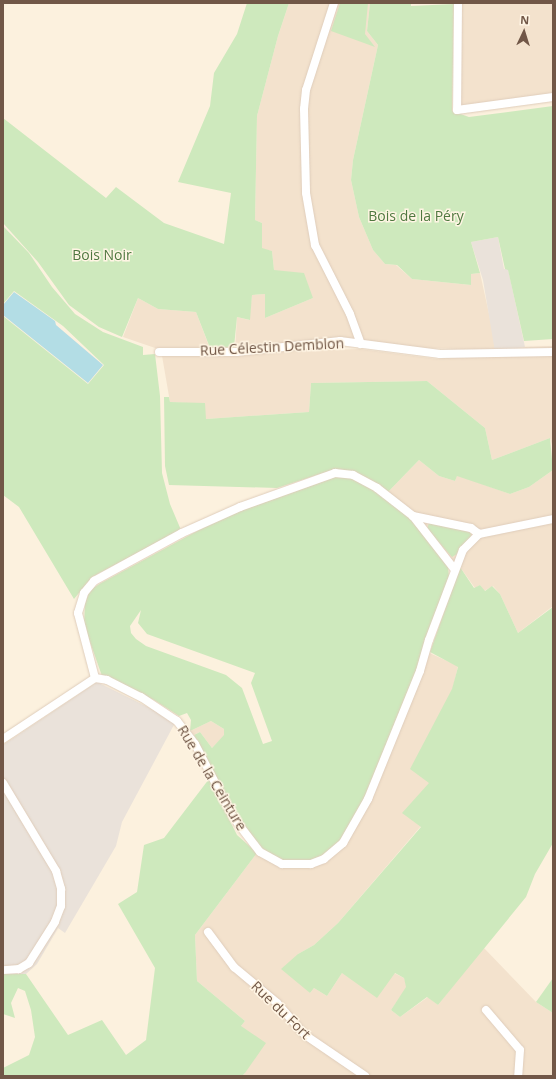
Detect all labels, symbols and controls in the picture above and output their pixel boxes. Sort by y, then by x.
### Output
north arrow [504,12,544,52]
text: N [520,12,530,27]
park label: Bois de la Péry [368,208,464,224]
park label: Bois Noir [72,247,132,263]
street label: Rue Célestin Demblon [200,335,344,359]
street label: Rue de la Ceinture [174,722,250,834]
street label: Rue du Fort [248,978,314,1042]

